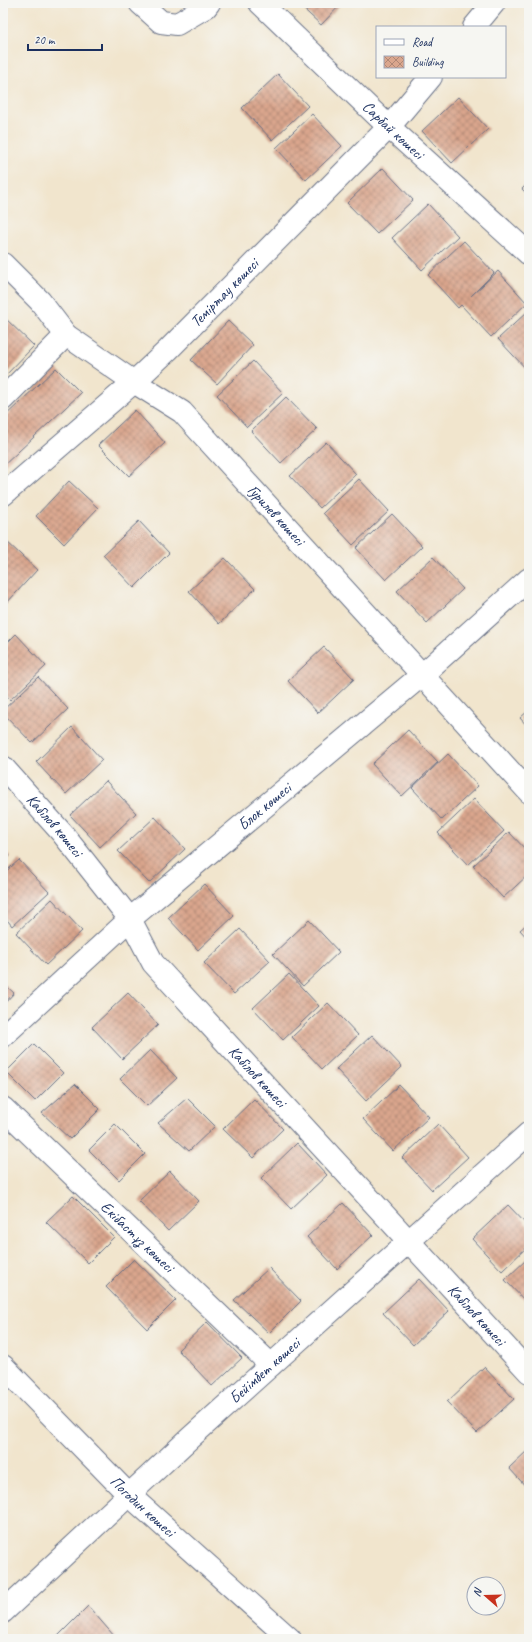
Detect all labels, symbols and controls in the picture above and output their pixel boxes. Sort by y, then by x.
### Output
scale bar [28,26,102,52]
legend [376,26,506,78]
text: 20 m [34,32,56,48]
text: Road [412,34,434,50]
text: Building [412,54,444,70]
street label: Сарбай көшесі [358,97,429,165]
street label: Теміртау көшесі [186,253,264,332]
street label: Гурилев көшесі [243,480,310,551]
street label: Блок көшесі [234,777,297,835]
street label: Кабілов көшесі [22,790,88,863]
street label: Кабілов көшесі [224,1042,292,1113]
street label: Екібастұз көшесі [96,1197,180,1278]
street label: Кабілов көшесі [443,1280,511,1352]
street label: Бейімбет көшесі [225,1332,306,1408]
street label: Погодин көшесі [106,1471,181,1543]
north arrow [466,1576,506,1616]
text: N [469,1585,485,1598]

